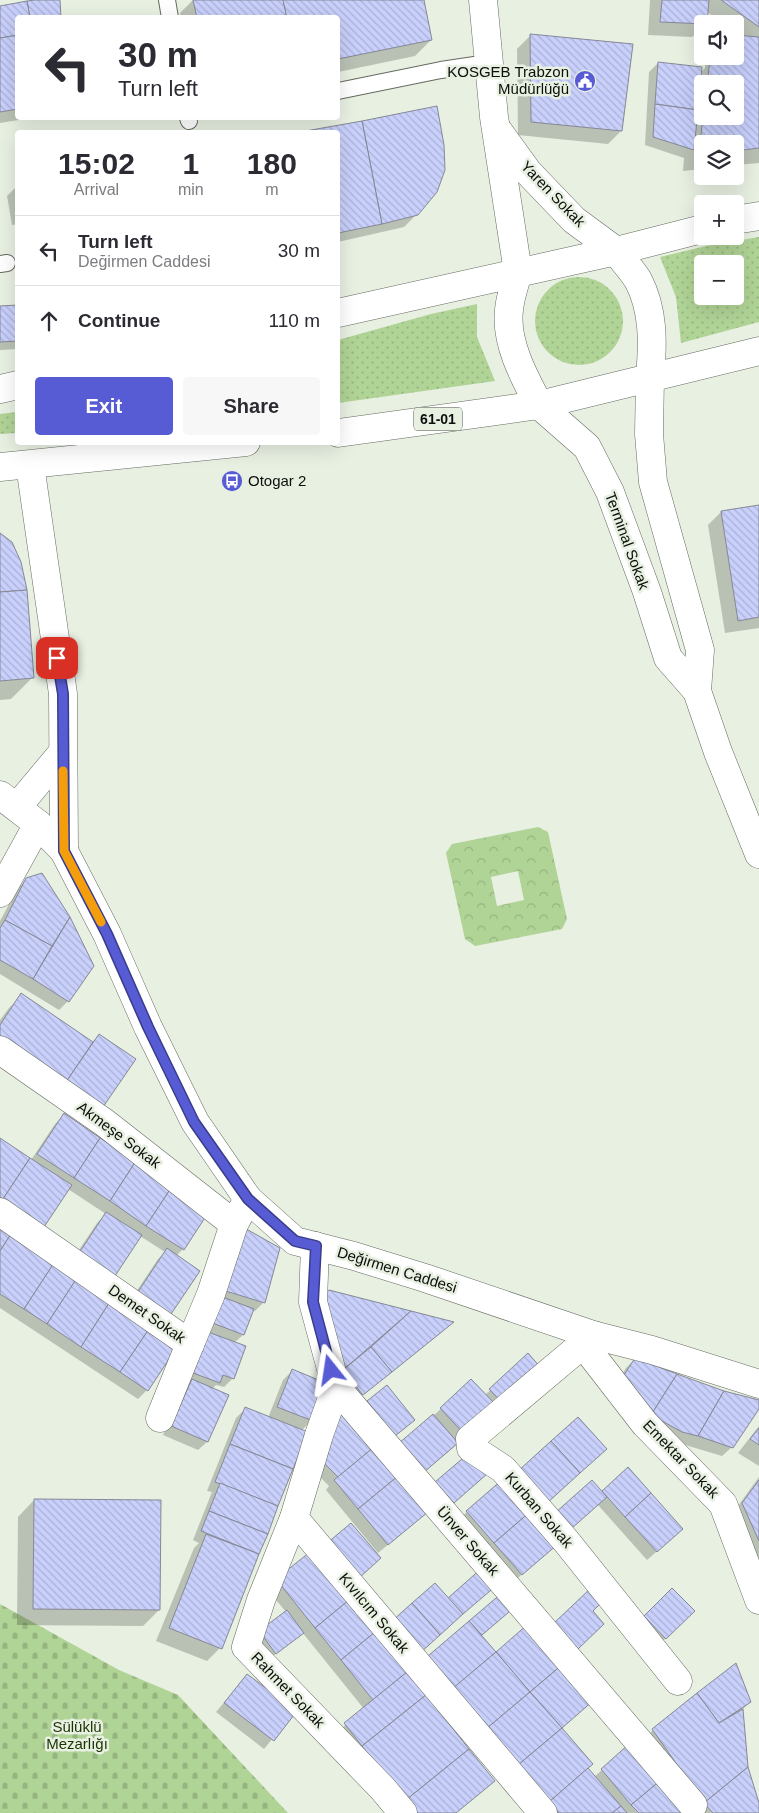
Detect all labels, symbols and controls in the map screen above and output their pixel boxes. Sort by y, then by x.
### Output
map controls [694,15,744,305]
button: sound [694,15,744,65]
icon: left [35,35,100,100]
text: 30 m [118,35,198,74]
place label: KOSGEB Trabzon Müdürlüğü [447,63,569,97]
public building icon: KOSGEB Trabzon Müdürlüğü [573,69,597,93]
button: search [694,75,744,125]
text: Turn left [118,76,198,101]
button: layers [694,135,744,185]
text: 15:02 [58,147,135,180]
text: 1 [182,147,199,180]
text: 180 [247,147,297,180]
street label: Yaren Sokak [518,157,589,230]
text: Arrival [74,181,119,198]
text: min [178,181,204,198]
text: m [265,181,278,198]
button: + [694,195,744,245]
text: Turn left [78,231,153,252]
icon: left [35,237,63,265]
text: 30 m [278,240,320,261]
text: Değirmen Caddesi [78,253,211,270]
button: − [694,255,744,305]
icon: ahead [35,307,63,335]
text: Continue [78,310,160,331]
text: 110 m [269,310,320,331]
button: Exit [35,377,173,435]
button: Share [183,377,320,435]
road number: 61-01 [414,408,462,430]
bus stop icon: Otogar 2 [220,469,244,493]
place label: Otogar 2 [248,472,306,489]
street label: Terminal Sokak [602,490,653,592]
pin [36,637,78,679]
icon: arrive [43,644,71,672]
street label: Akmeşe Sokak [74,1098,165,1172]
street label: Değirmen Caddesi [335,1243,459,1296]
street label: Demet Sokak [106,1281,189,1347]
position arrow [304,1343,356,1395]
street label: Emektar Sokak [640,1416,723,1501]
street label: Kurban Sokak [502,1469,577,1551]
street label: Ünver Sokak [434,1503,503,1579]
street label: Kıvılcım Sokak [336,1569,413,1657]
street label: Rahmet Sokak [248,1648,329,1731]
park label: Sülüklü Mezarlığı [46,1718,108,1752]

